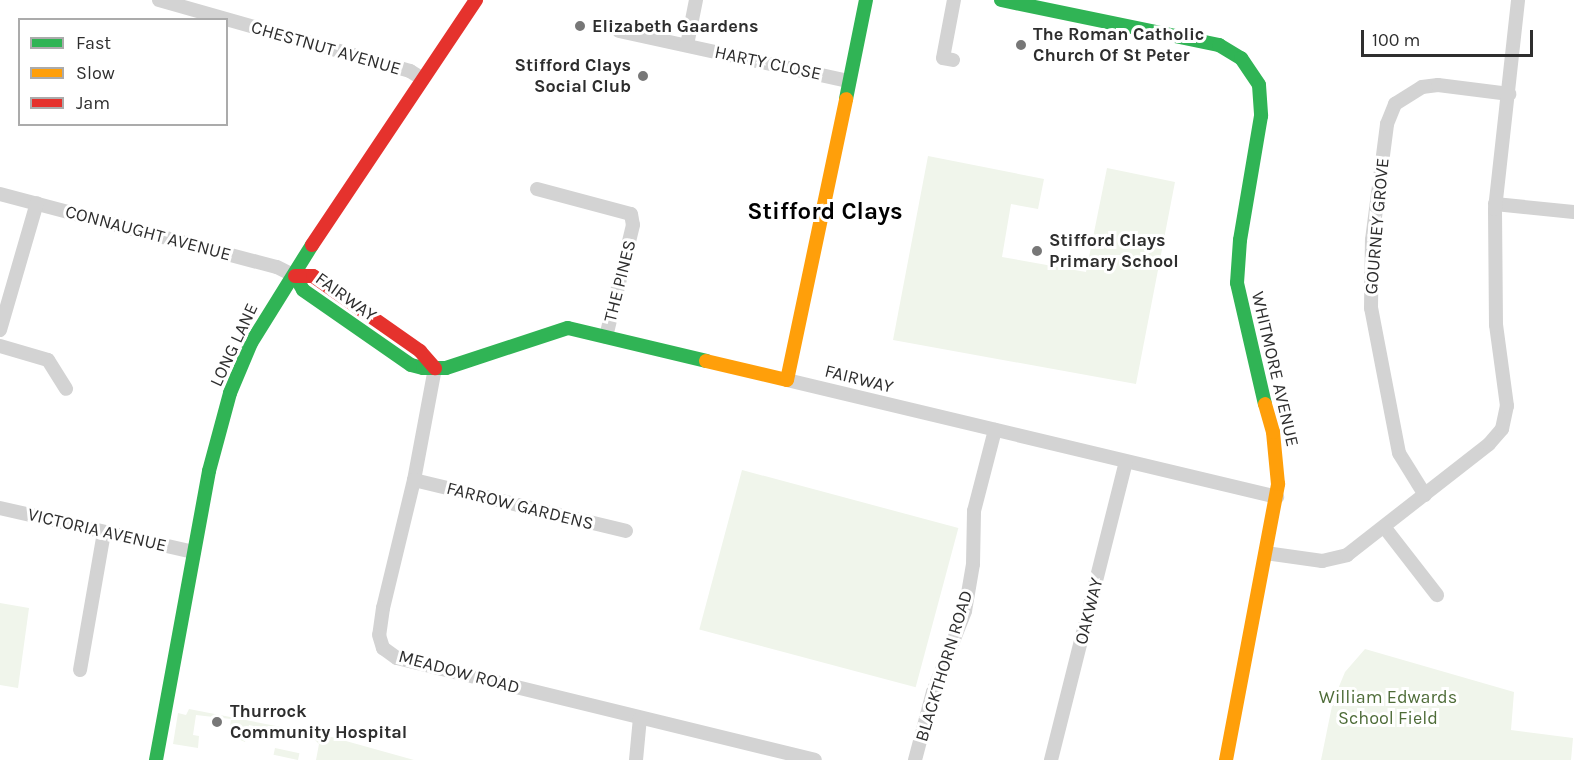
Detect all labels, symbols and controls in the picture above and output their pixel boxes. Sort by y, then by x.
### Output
place label: Elizabeth Gaardens [592,15,758,37]
street label: CHESTNUT AVENUE [249,16,403,80]
legend [18,18,228,126]
scale bar [1364,18,1536,56]
marker: Elizabeth Gaardens [573,19,587,33]
place label: The Roman Catholic Church Of St Peter [1033,24,1204,66]
text: 100 m [1372,29,1420,51]
text: Fast [76,32,111,54]
marker: The Roman Catholic Church Of St Peter [1014,38,1028,52]
street label: HARTY CLOSE [713,41,823,85]
place label: Stifford Clays Social Club [514,55,631,98]
text: Slow [76,62,115,84]
marker: Stifford Clays Social Club [636,69,650,83]
text: Jam [76,92,110,114]
street label: GOURNEY GROVE [1360,157,1394,295]
district label: Stifford Clays [747,198,903,226]
street label: CONNAUGHT AVENUE [63,200,233,266]
place label: Stifford Clays Primary School [1049,230,1179,272]
street label: THE PINES [599,238,641,324]
marker: Stifford Clays Primary School [1030,244,1044,258]
street label: FAIRWAY [311,268,381,326]
street label: WHITMORE AVENUE [1247,289,1303,449]
street label: LONG LANE [205,300,263,390]
street label: FAIRWAY [822,360,896,398]
street label: FARROW GARDENS [444,477,596,535]
street label: VICTORIA AVENUE [26,504,168,556]
street label: OAKWAY [1070,575,1108,647]
street label: BLACKTHORN ROAD [911,588,977,744]
street label: MEADOW ROAD [396,645,522,699]
park label: William Edwards School Field [1319,687,1457,730]
place label: Thurrock Community Hospital [230,701,407,744]
marker: Thurrock Community Hospital [208,713,226,731]

